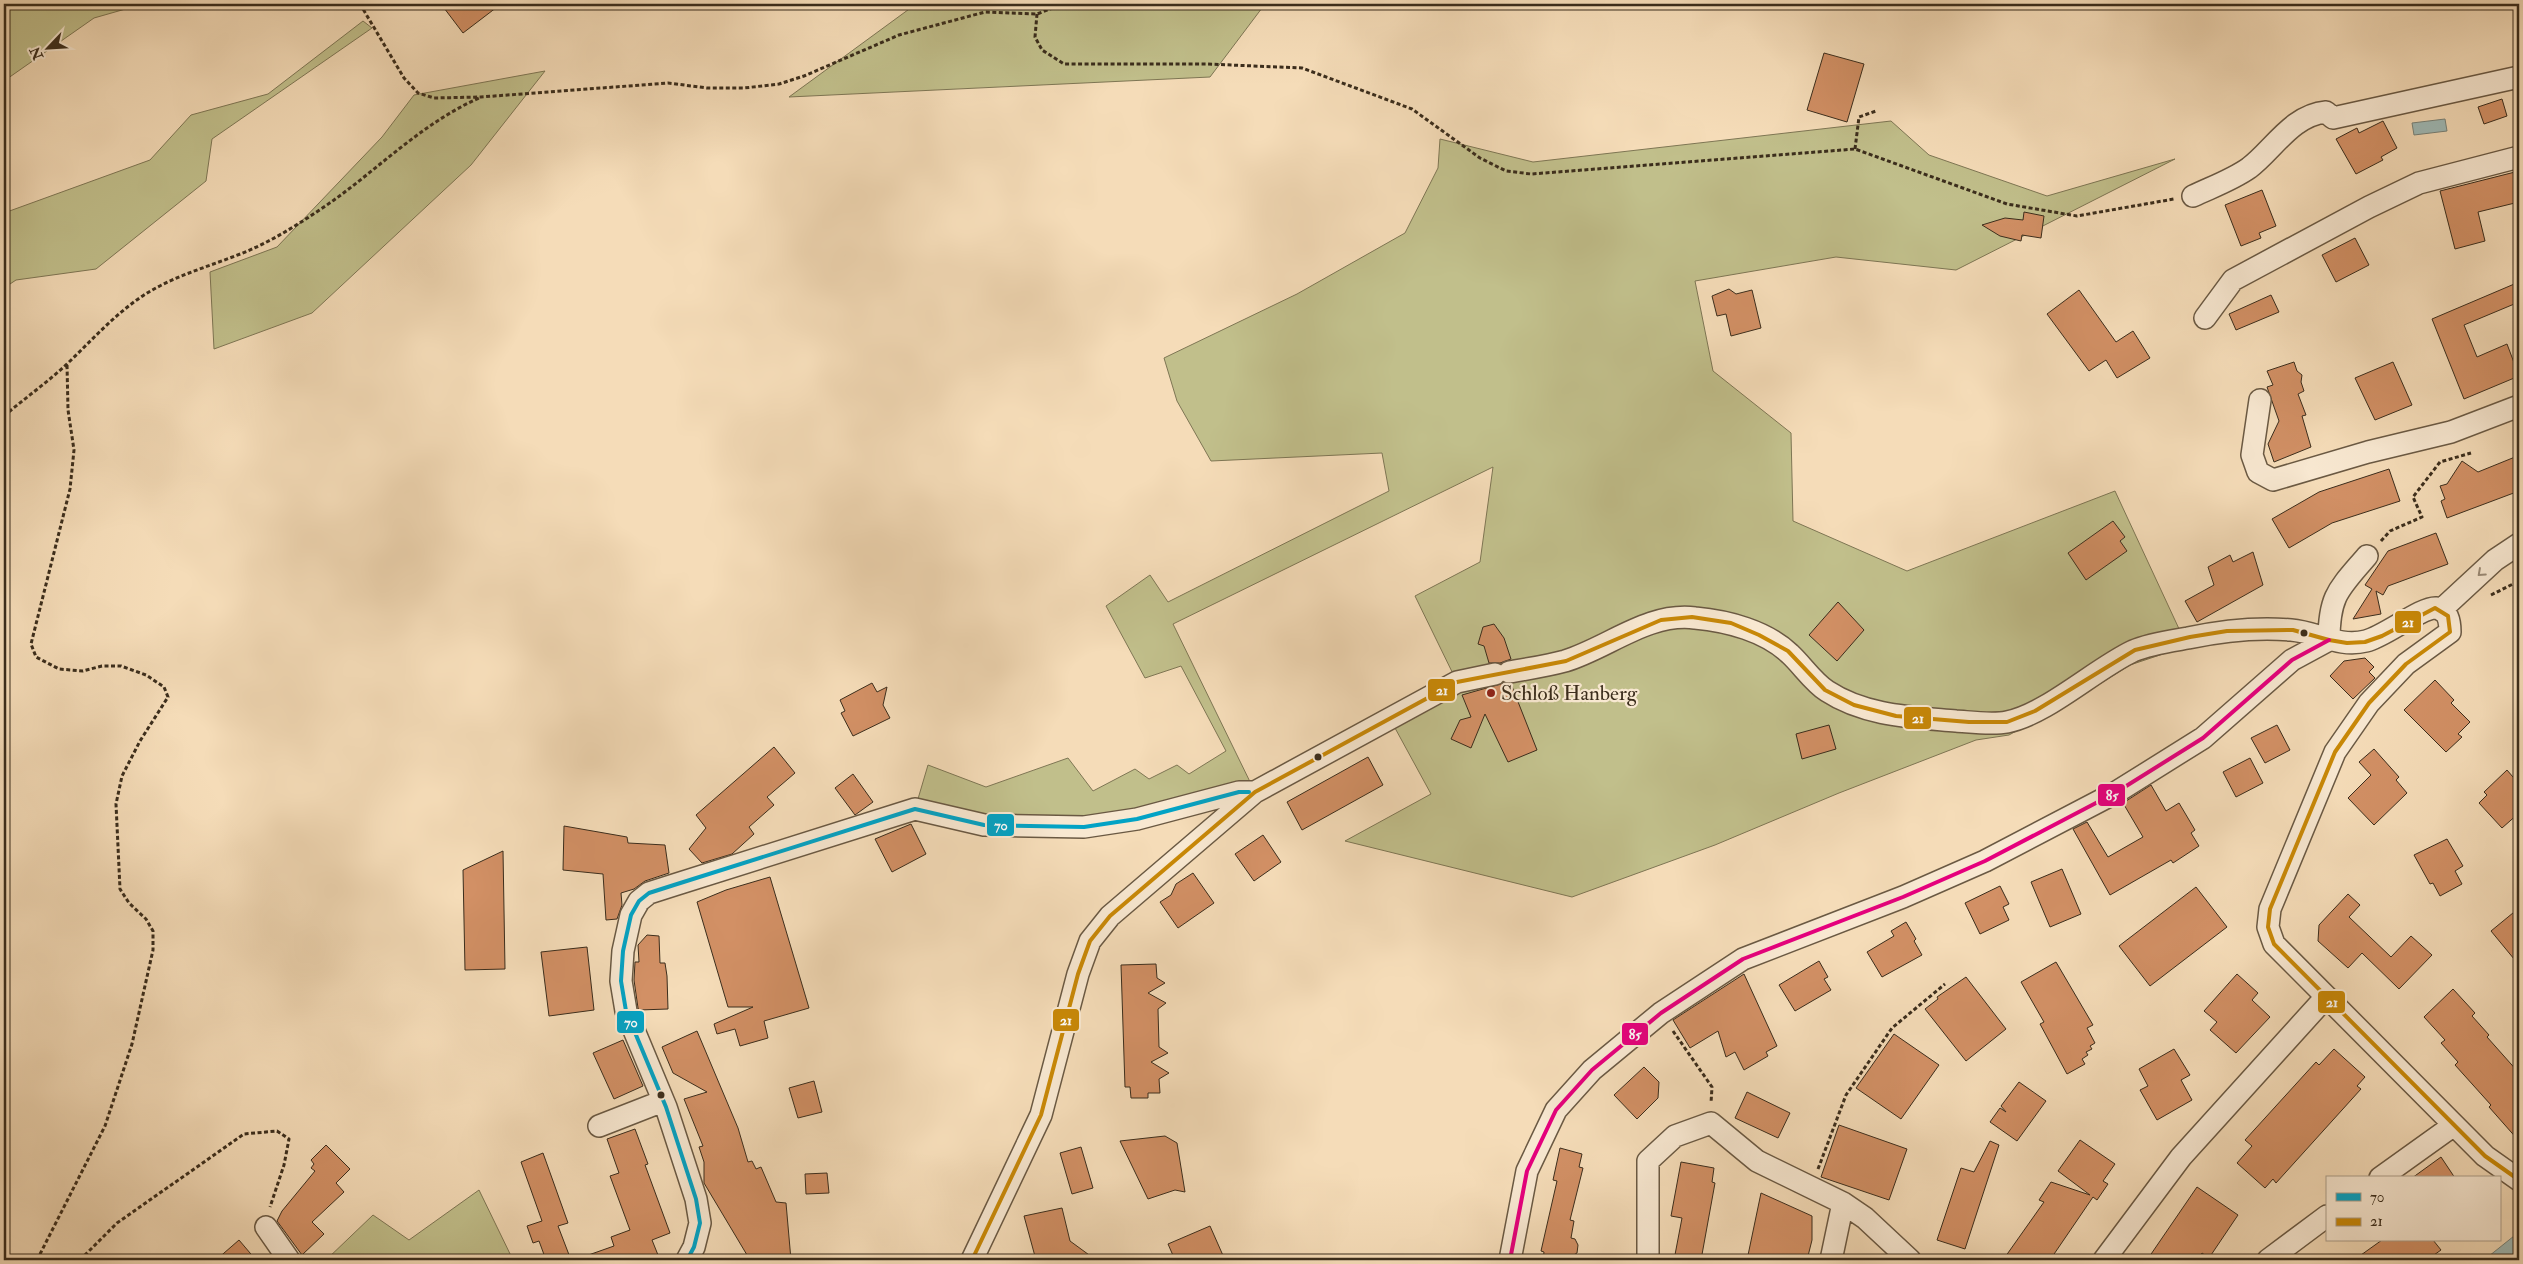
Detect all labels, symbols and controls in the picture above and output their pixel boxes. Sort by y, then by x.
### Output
north arrow [22,22,72,72]
text: N [26,44,47,63]
one-way arrow [2477,567,2486,576]
line badge: 21 [2394,610,2422,634]
text: 21 [2402,614,2414,631]
unlabelled marker [2299,628,2309,638]
line badge: 21 [1427,678,1456,702]
place label: Schloß Hanberg [1501,680,1638,707]
text: 21 [1436,682,1448,699]
marker: Schloß Hanberg [1485,687,1497,699]
line badge: 21 [1903,706,1932,730]
text: 21 [1912,710,1924,727]
unlabelled marker [1313,752,1323,762]
line badge: 85 [2097,783,2126,807]
text: 85 [2106,787,2119,804]
line badge: 70 [986,813,1015,837]
text: 70 [994,817,1008,834]
line badge: 21 [2317,990,2346,1014]
text: 21 [2326,994,2338,1011]
line badge: 21 [1052,1008,1080,1032]
line badge: 70 [616,1010,645,1034]
text: 21 [1060,1012,1072,1029]
text: 70 [624,1014,638,1031]
line badge: 85 [1621,1022,1649,1046]
text: 85 [1629,1026,1642,1043]
unlabelled marker [656,1090,666,1100]
legend [2326,1176,2500,1242]
text: 70 [2370,1188,2385,1207]
text: 21 [2370,1212,2383,1231]

